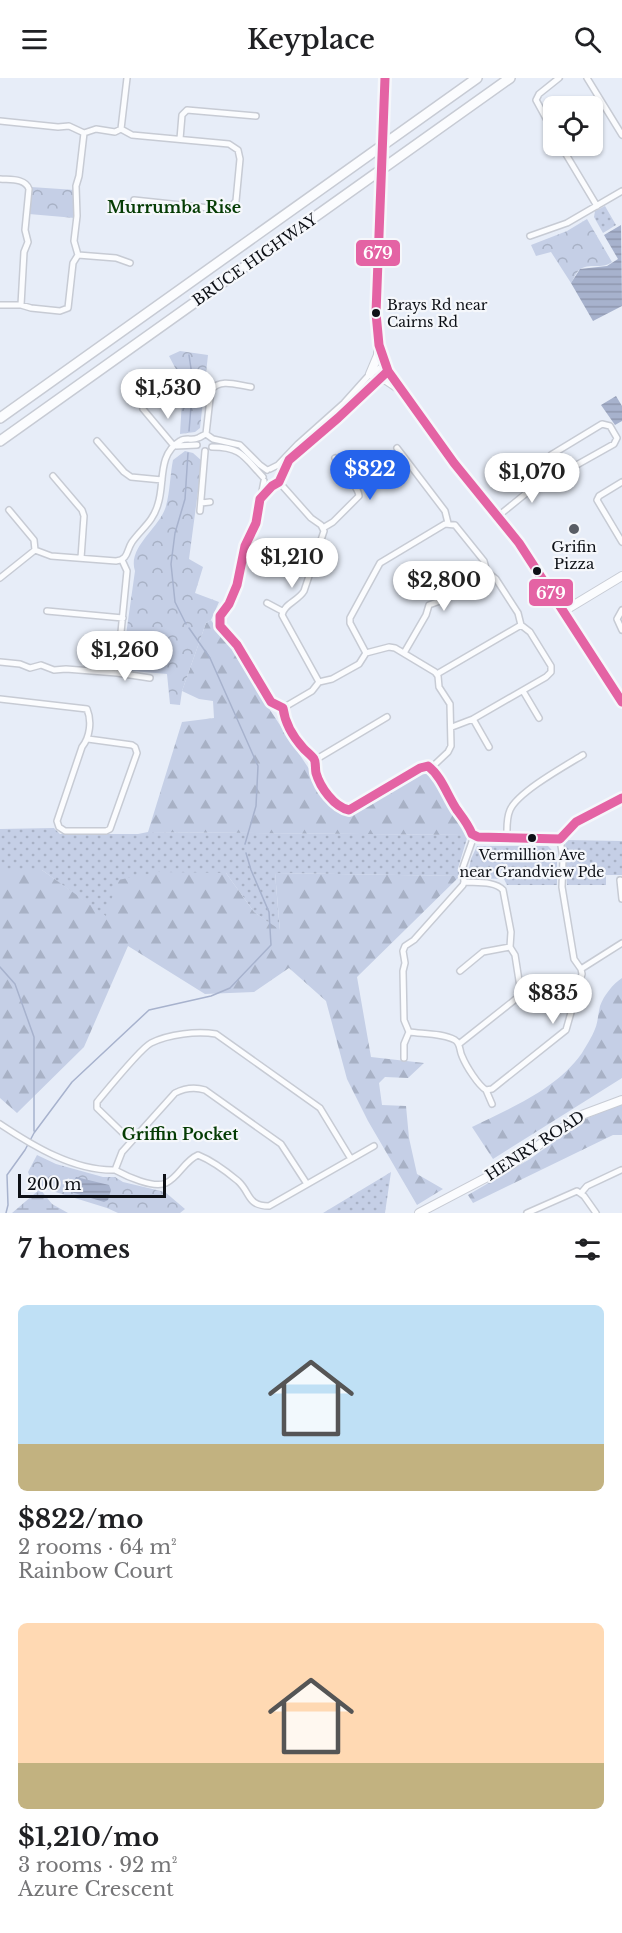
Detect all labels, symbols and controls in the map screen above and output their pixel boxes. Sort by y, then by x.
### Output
icon: menu [18,23,51,56]
text: Keyplace [247,23,375,56]
icon: search [571,23,604,56]
map controls [543,96,603,156]
button: locate [543,96,603,156]
district label: Murrumba Rise [107,197,241,217]
street label: BRUCE HIGHWAY [189,209,322,310]
line badge: 679 [355,239,401,267]
text: 679 [363,243,393,263]
place label: Brays Rd near Cairns Rd [387,296,488,331]
marker: Brays Rd near Cairns Rd [370,307,382,319]
pin: $1,530 [119,369,217,420]
text: $1,530 [135,376,201,400]
pin: $822 [334,450,406,501]
pin: $1,070 [483,453,581,504]
text: $822 [344,457,396,481]
text: $1,070 [499,460,565,484]
marker: Grifin Pizza [567,522,581,536]
place label: Grifin Pizza [551,537,597,573]
pin: $1,210 [243,538,341,589]
text: $1,210 [260,545,324,569]
pin: $2,800 [395,561,493,612]
unlabelled marker [531,565,543,577]
text: $2,800 [407,568,481,592]
line badge: 679 [528,578,574,607]
text: 679 [536,583,566,603]
pin: $1,260 [76,631,174,682]
text: $1,260 [91,638,159,662]
marker: Vermillion Ave near Grandview Pde [526,832,538,844]
place label: Vermillion Ave near Grandview Pde [460,846,604,881]
pin: $835 [517,974,589,1025]
text: $835 [528,981,578,1005]
street label: HENRY ROAD [482,1106,588,1185]
district label: Griffin Pocket [122,1124,239,1144]
scale bar [18,1171,166,1198]
text: 200 m [27,1174,81,1194]
text: 7 homes [18,1233,130,1265]
icon: filters [571,1233,604,1266]
icon: home [257,1344,365,1452]
text: $822/mo [18,1503,143,1535]
text: 2 rooms · 64 m² [18,1535,177,1559]
text: Rainbow Court [18,1559,173,1583]
icon: home [257,1662,365,1770]
text: $1,210/mo [18,1821,159,1853]
text: 3 rooms · 92 m² [18,1853,177,1877]
text: Azure Crescent [18,1877,174,1901]

